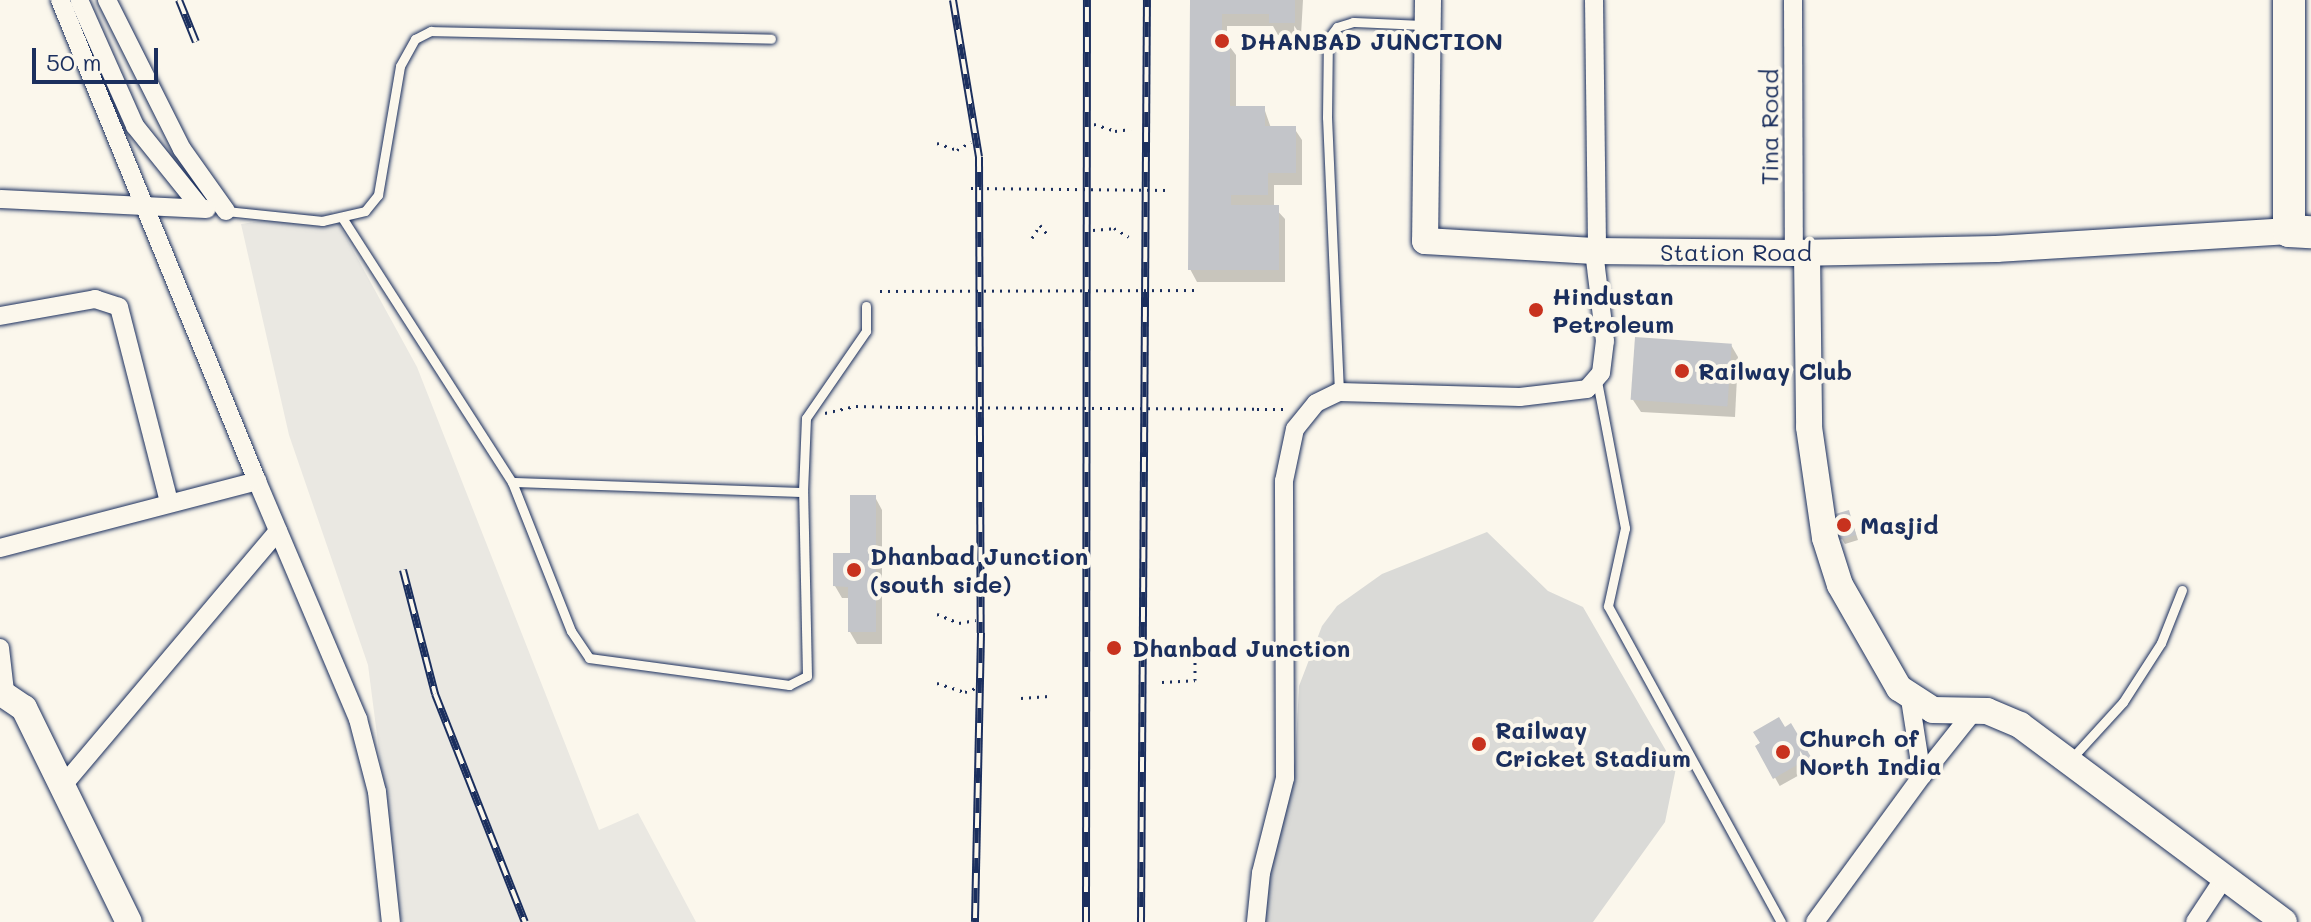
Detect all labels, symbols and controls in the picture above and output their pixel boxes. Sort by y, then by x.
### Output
place label: DHANBAD JUNCTION [1240,27,1503,55]
marker: DHANBAD JUNCTION [1211,30,1233,52]
scale bar [36,32,162,82]
text: 50 m [46,46,102,77]
street label: Tina Road [1755,69,1783,185]
street label: Station Road [1660,238,1812,266]
place label: Hindustan Petroleum [1552,282,1674,338]
marker: Hindustan Petroleum [1527,301,1545,319]
place label: Railway Club [1698,357,1852,385]
marker: Railway Club [1673,362,1691,380]
place label: Masjid [1860,511,1939,539]
marker: Masjid [1835,516,1853,534]
place label: Dhanbad Junction (south side) [870,542,1088,598]
marker: Dhanbad Junction (south side) [845,561,863,579]
place label: Dhanbad Junction [1132,634,1350,662]
marker: Dhanbad Junction [1103,637,1125,659]
place label: Railway Cricket Stadium [1495,716,1691,772]
place label: Church of North India [1799,724,1942,780]
marker: Railway Cricket Stadium [1470,735,1488,753]
marker: Church of North India [1774,743,1792,761]

